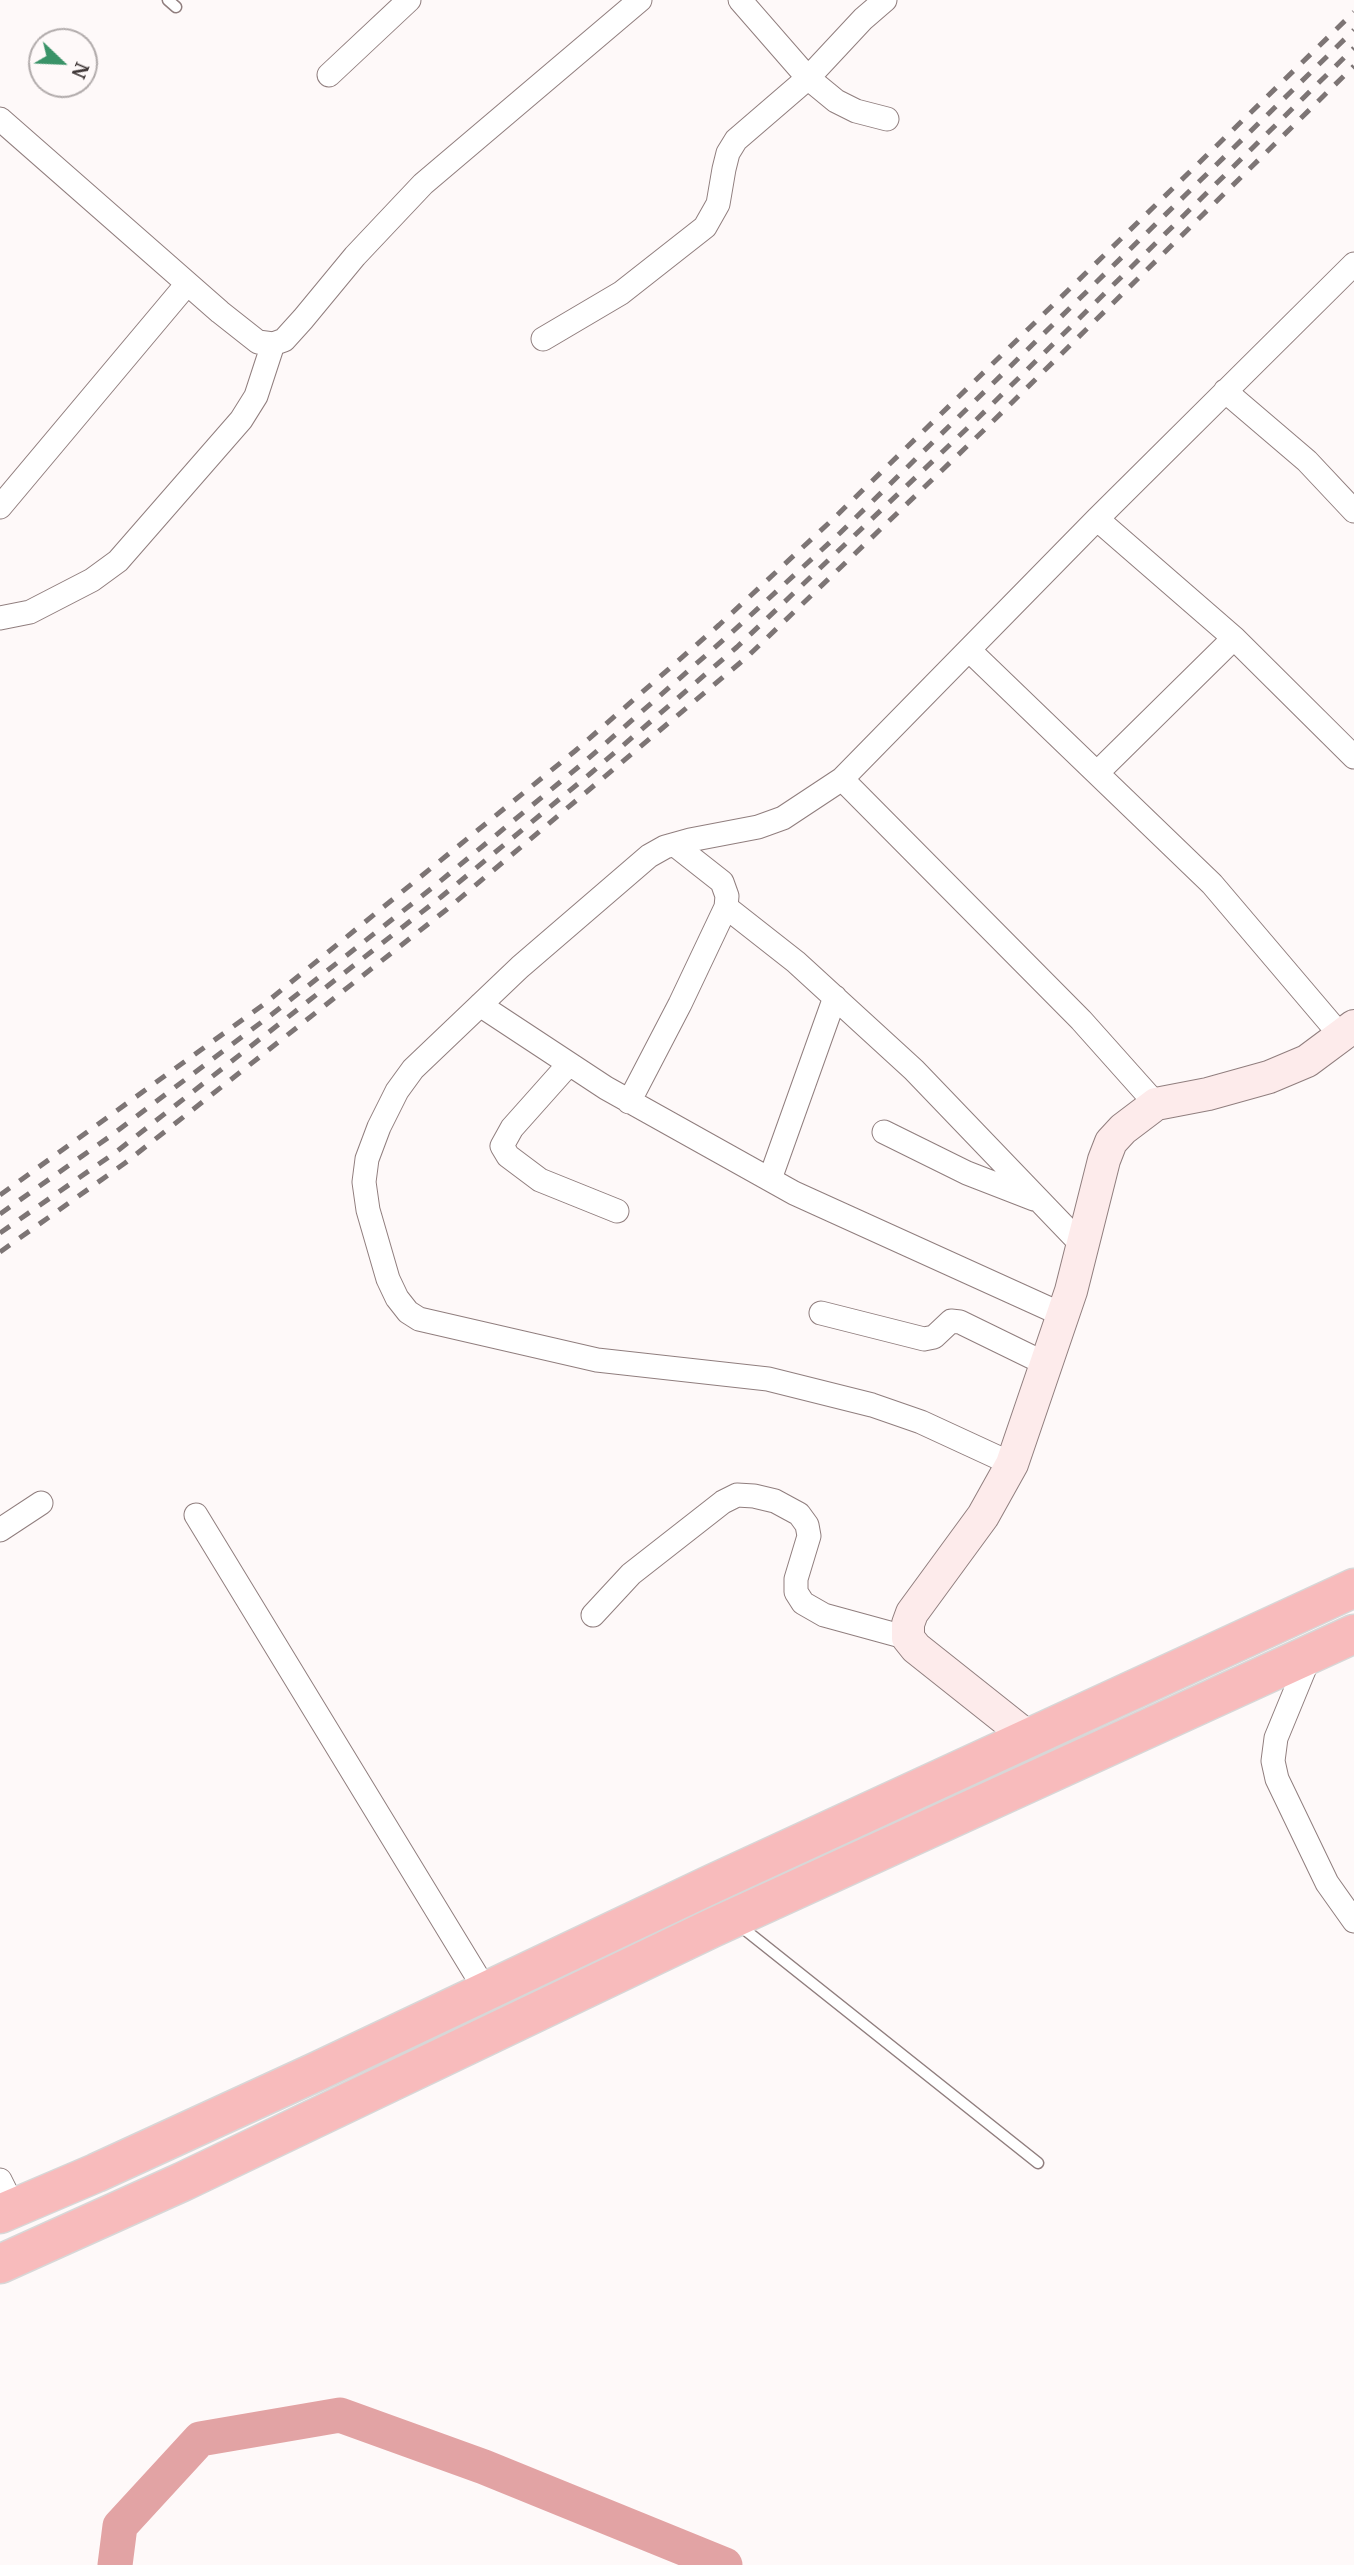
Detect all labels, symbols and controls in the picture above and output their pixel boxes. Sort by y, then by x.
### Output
north arrow [28,28,98,98]
text: N [67,59,94,82]

